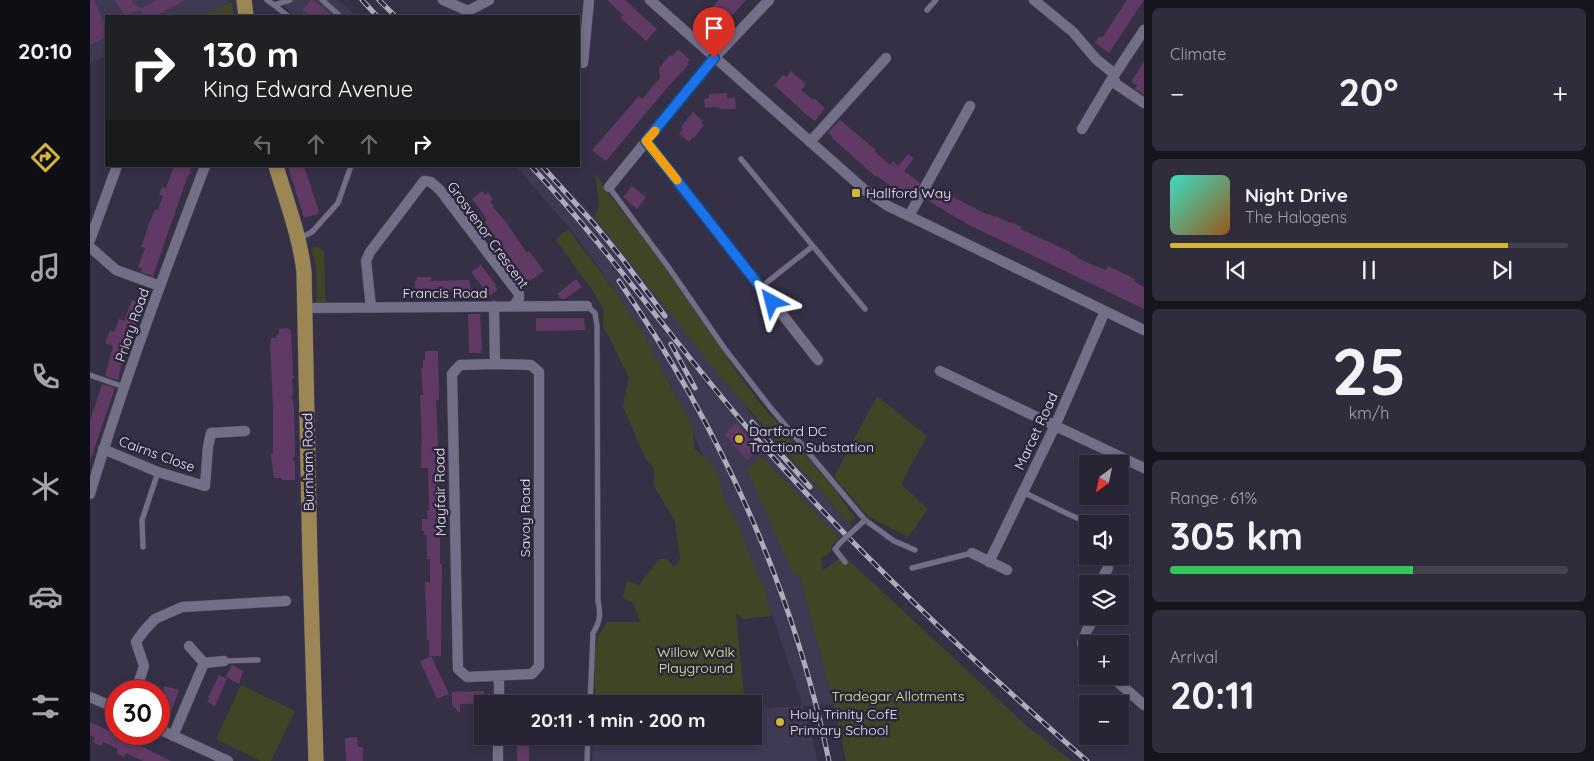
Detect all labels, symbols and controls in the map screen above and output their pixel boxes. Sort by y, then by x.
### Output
pin [693,7,735,58]
icon: arrive [700,14,728,42]
text: 130 m [203,32,299,76]
icon: right [120,35,185,100]
text: 20:10 [18,37,72,65]
text: Climate [1170,44,1226,64]
text: 20° [1338,68,1398,116]
text: King Edward Avenue [203,75,413,103]
text: − [1170,76,1185,111]
text: + [1552,76,1568,111]
icon: left [249,130,277,158]
icon: ahead [302,130,330,158]
icon: ahead [355,130,383,158]
icon: right [408,130,436,158]
icon: directions [28,140,63,175]
street label: Grosvenor Crescent [443,178,533,292]
text: Night Drive [1245,183,1348,207]
place label: Hallford Way [866,184,951,202]
marker: Hallford Way [850,187,862,199]
text: The Halogens [1245,207,1347,227]
icon: music [28,250,63,285]
icon: previous [1222,256,1250,284]
icon: pause [1355,256,1383,284]
icon: next [1488,256,1516,284]
position arrow [745,275,797,327]
street label: Francis Road [403,284,487,302]
street label: Priory Road [111,286,153,364]
text: 25 [1332,330,1406,411]
icon: phone [28,359,63,394]
street label: Marcet Road [1010,389,1062,473]
text: km/h [1349,403,1389,423]
street label: Burnham Road [298,413,318,511]
place label: Dartford DC Traction Substation [749,422,874,456]
street label: Cairns Close [116,432,198,476]
marker: Dartford DC Traction Substation [733,433,745,445]
street label: Mayfair Road [430,448,450,536]
north arrow [1079,455,1129,505]
map controls [1079,455,1129,745]
icon: climate [28,469,63,504]
street label: Savoy Road [516,479,534,557]
text: Range · 61% [1170,488,1257,508]
text: 305 km [1170,512,1303,560]
button: sound [1079,515,1129,565]
button: layers [1079,575,1129,625]
icon: car [28,579,63,614]
button: + [1079,635,1129,685]
park label: Willow Walk Playground [657,643,735,677]
text: Arrival [1170,647,1218,667]
text: 20:11 [1170,671,1255,719]
speed limit sign: 30 [105,680,170,745]
park label: Tradegar Allotments [832,687,964,705]
icon: filters [28,689,63,724]
button: − [1079,695,1129,745]
place label: Holy Trinity CofE Primary School [790,705,898,739]
text: 20:11 · 1 min · 200 m [530,708,706,732]
marker: Holy Trinity CofE Primary School [774,716,786,728]

